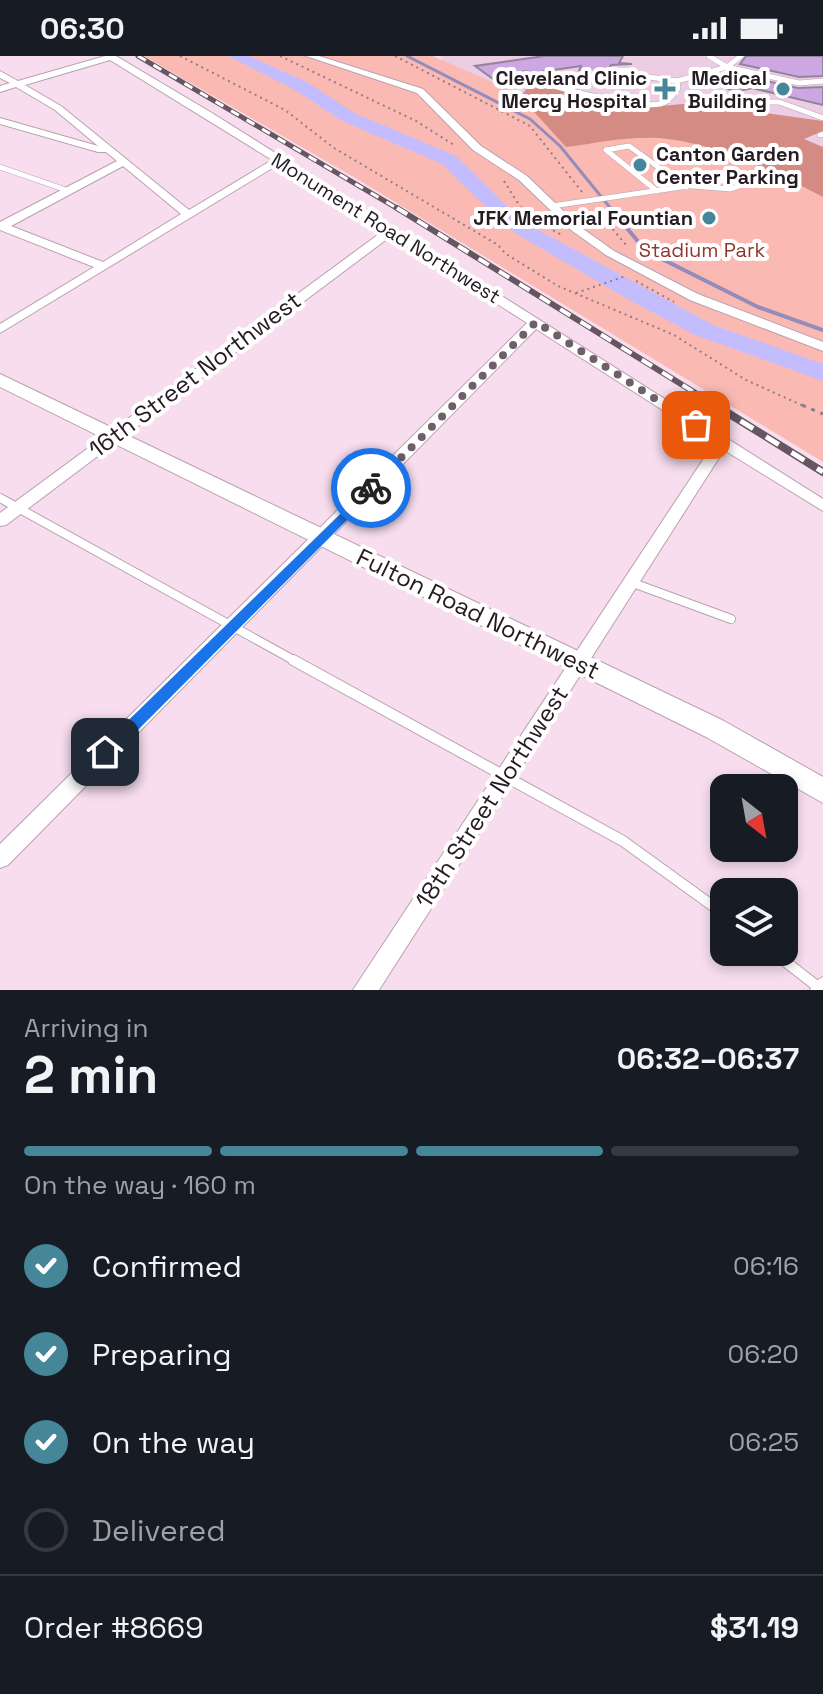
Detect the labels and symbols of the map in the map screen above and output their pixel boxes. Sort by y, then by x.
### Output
place label: Cleveland Clinic Mercy Hospital [495,65,647,114]
place label: Medical Building [688,65,767,114]
marker: Cleveland Clinic Mercy Hospital [654,78,676,100]
marker: Medical Building [774,80,792,98]
place label: Canton Garden Center Parking [656,141,800,190]
street label: Monument Road Northwest [267,147,505,309]
marker: Canton Garden Center Parking [631,156,649,174]
place label: JFK Memorial Fountian [473,205,693,231]
marker: JFK Memorial Fountian [700,209,718,227]
park label: Stadium Park [639,237,766,263]
street label: 16th Street Northwest [82,285,307,465]
pin [662,391,730,459]
courier [331,448,411,528]
street label: Fulton Road Northwest [351,541,605,686]
street label: 18th Street Northwest [408,680,575,914]
pin [71,718,139,786]
north arrow [710,774,798,862]

